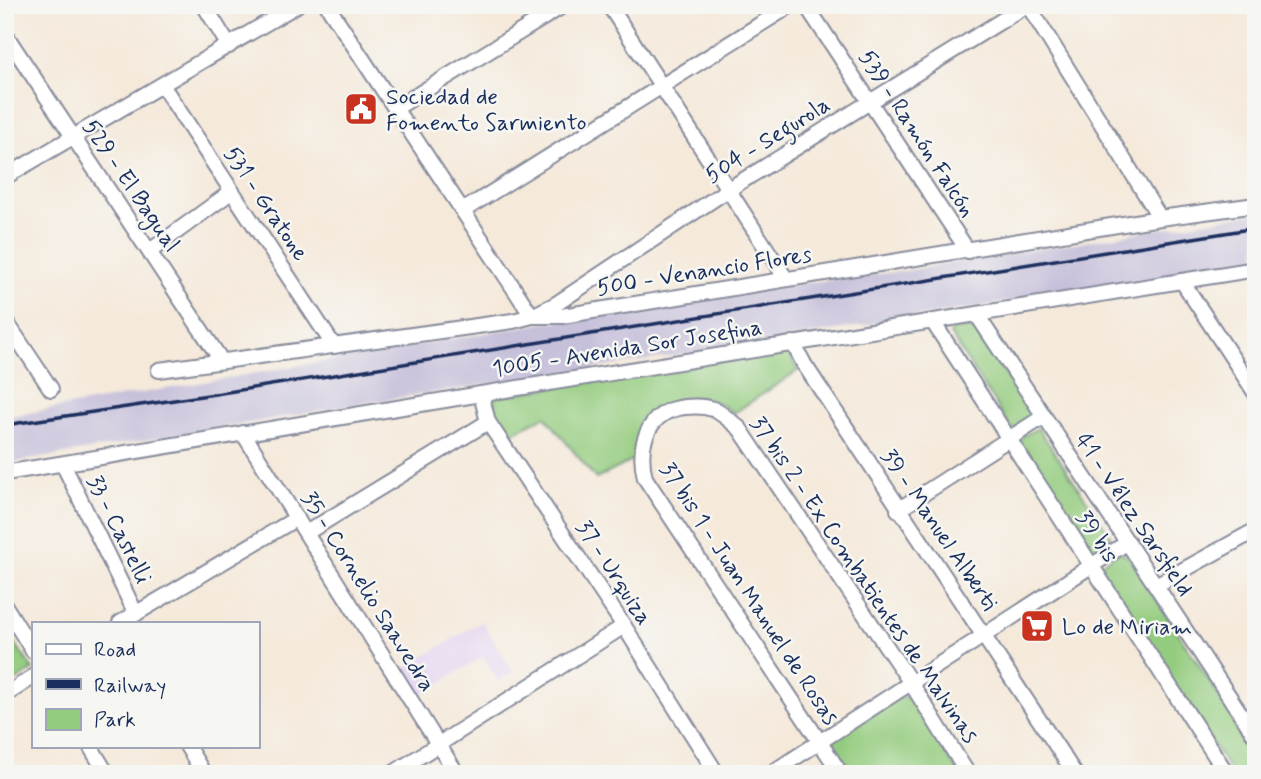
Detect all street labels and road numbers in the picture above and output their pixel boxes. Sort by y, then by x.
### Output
street label: 539 - Ramón Falcón [851,45,982,224]
street label: 504 - Segurola [700,90,837,193]
street label: 529 - El Bagual [73,114,186,259]
street label: 531 - Gratone [216,141,315,267]
street label: 500 - Venancio Flores [595,240,814,304]
street label: 1005 - Avenida Sor Josefina [490,313,764,385]
street label: 37 bis 2 - Ex Combatientes de Malvinas [742,411,984,750]
street label: 41 - Vélez Sarsfield [1068,428,1199,603]
street label: 39 - Manuel Alberti [873,443,1004,617]
street label: 37 bis 1 - Juan Manuel de Rosas [652,457,845,731]
street label: 33 - Castelli [79,471,157,589]
street label: 35 - Cornelio Saavedra [293,486,441,698]
street label: 39 bis [1068,505,1124,569]
street label: 37 - Urquiza [568,515,658,631]

